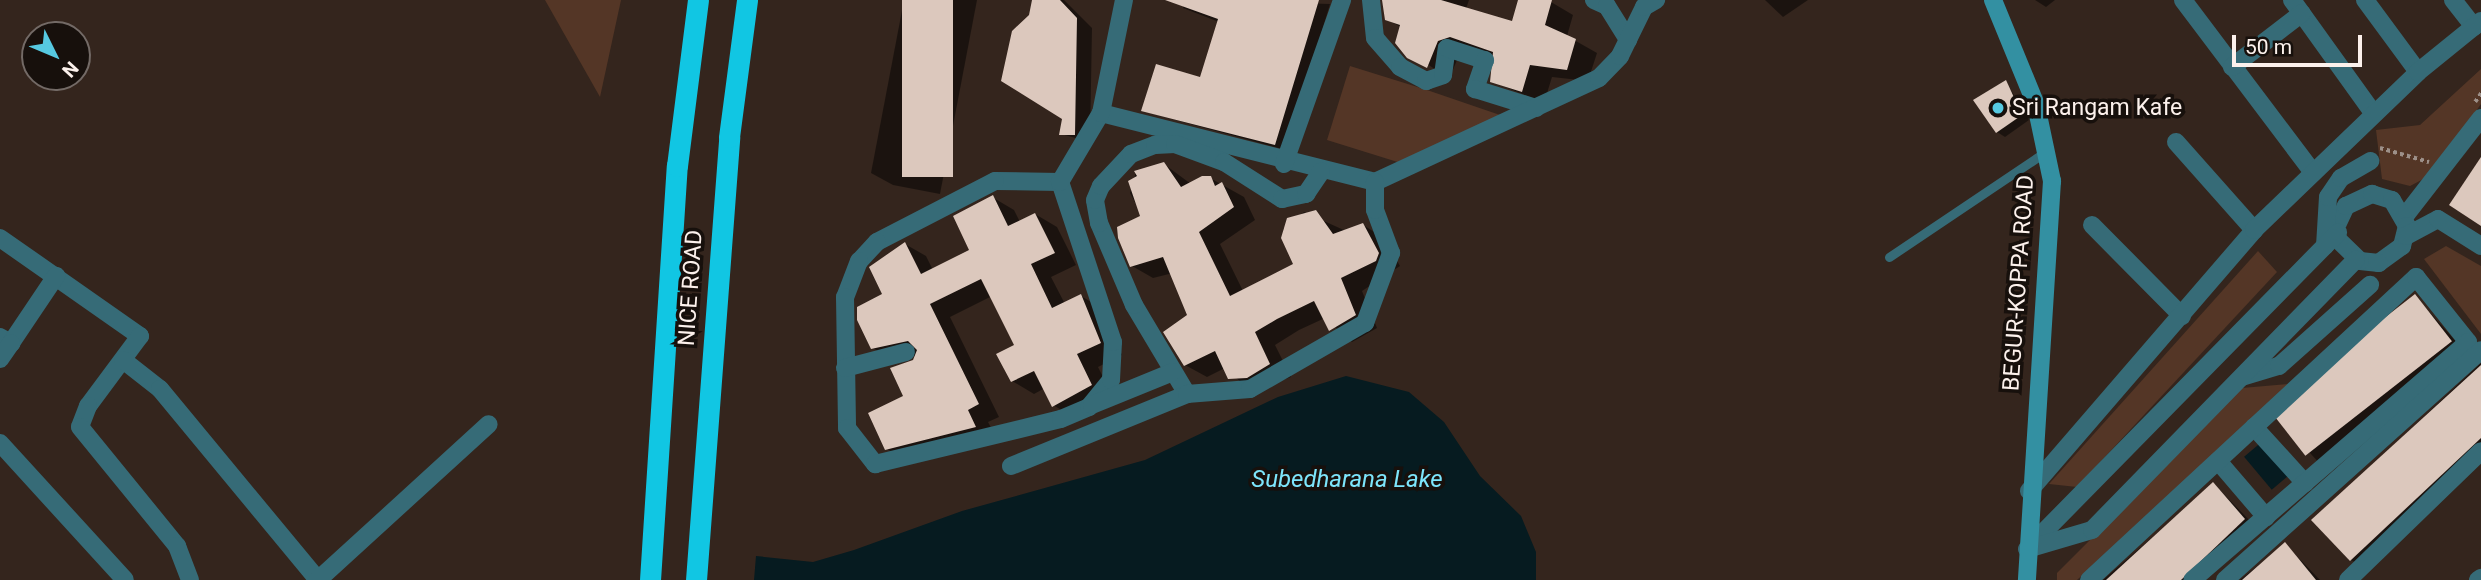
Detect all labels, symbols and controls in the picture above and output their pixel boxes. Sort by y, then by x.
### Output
north arrow [21,21,91,91]
scale bar [2236,21,2366,65]
text: 50 m [2245,35,2292,59]
text: N [57,57,83,82]
place label: Sri Rangam Kafe [2012,94,2182,122]
marker: Sri Rangam Kafe [1990,100,2006,116]
street label: BEGUR-KOPPA ROAD [1998,174,2040,392]
street label: NICE ROAD [673,229,709,347]
water label: Subedharana Lake [1251,466,1443,494]

